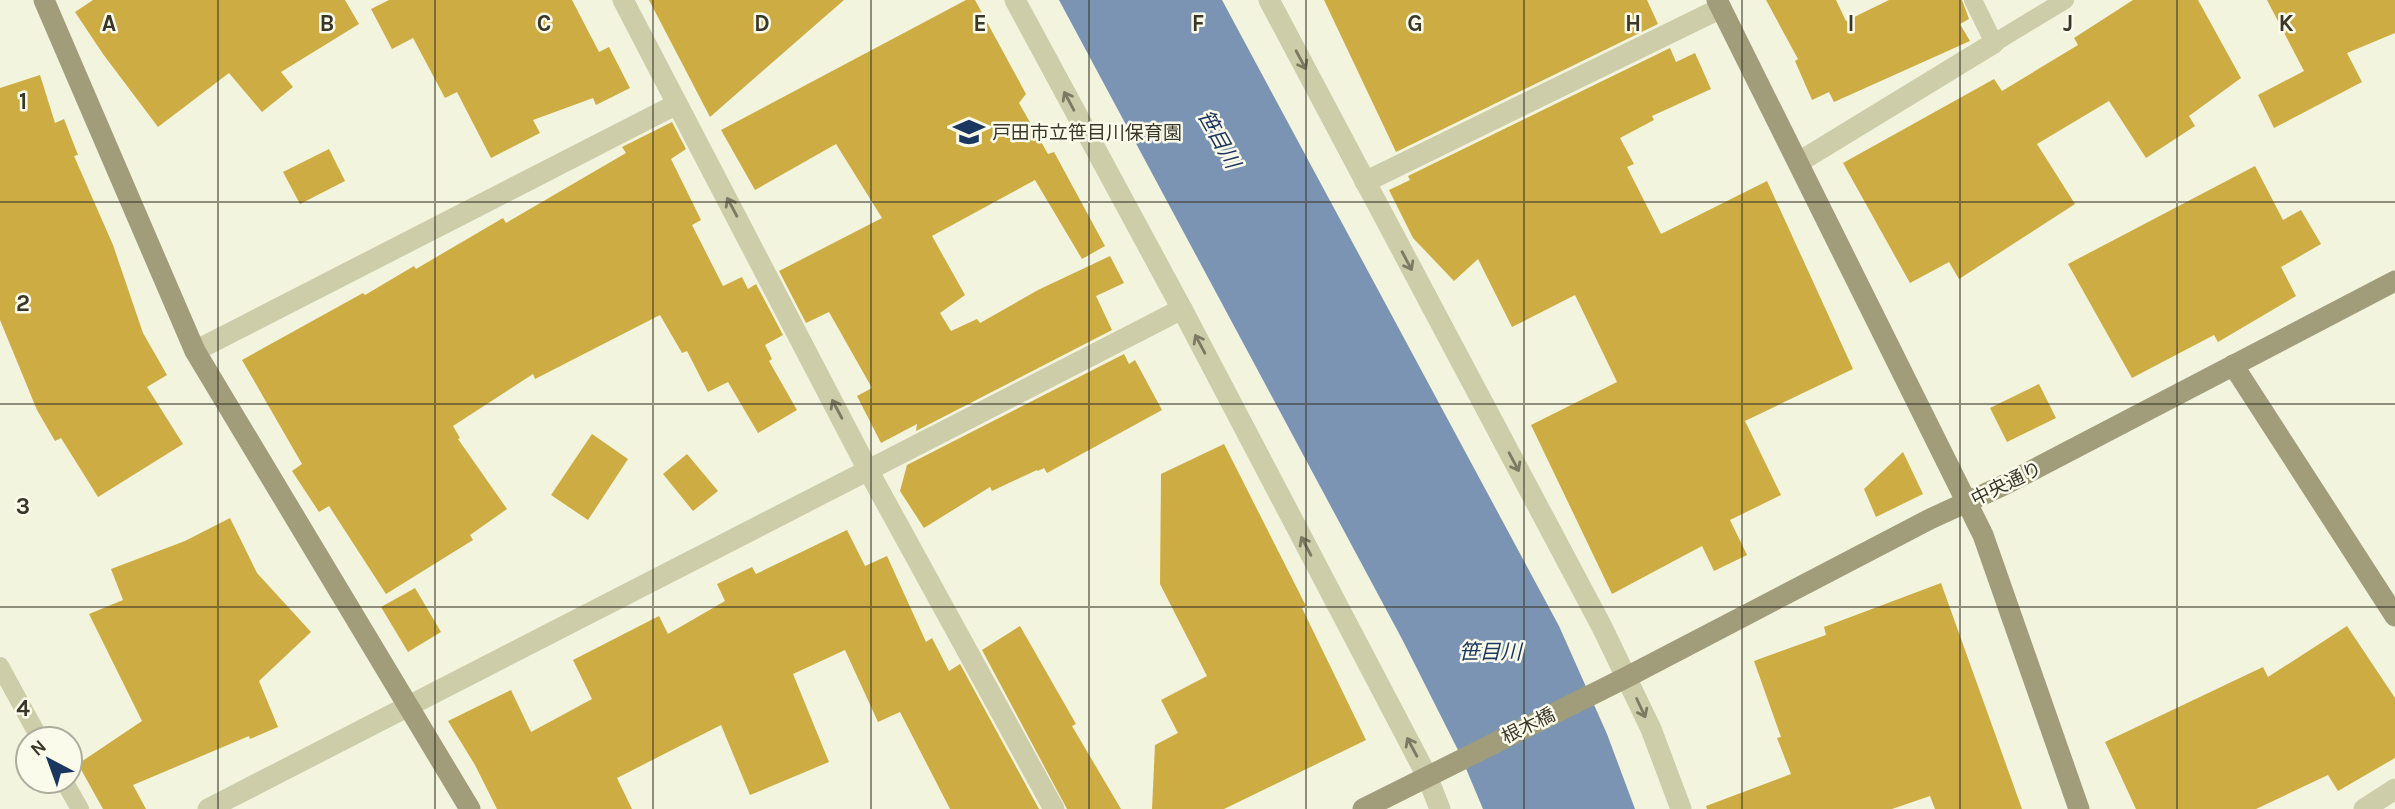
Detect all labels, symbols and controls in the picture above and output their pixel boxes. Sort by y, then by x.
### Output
text: A [102,10,116,37]
text: B [320,10,334,37]
text: C [537,10,551,37]
text: D [754,10,770,37]
text: E [973,10,987,37]
text: F [1192,10,1204,37]
text: G [1407,10,1423,37]
text: H [1625,10,1641,37]
text: I [1847,10,1855,37]
text: J [2063,10,2073,37]
text: K [2278,10,2294,37]
one-way arrow [1294,49,1308,70]
text: 1 [19,88,27,115]
one-way arrow [1062,91,1076,111]
water label: 笹目川 [1193,106,1246,174]
school or university icon: 戸田市立笹目川保育園 [952,115,986,149]
place label: 戸田市立笹目川保育園 [992,122,1182,144]
one-way arrow [724,197,738,218]
one-way arrow [1401,250,1415,271]
text: 2 [16,290,30,317]
one-way arrow [1193,334,1207,355]
one-way arrow [829,399,843,420]
one-way arrow [1508,451,1522,472]
street label: 中央通り [1967,457,2045,510]
text: 3 [16,493,30,520]
one-way arrow [1299,536,1313,556]
water label: 笹目川 [1459,640,1523,664]
text: 4 [16,695,30,722]
one-way arrow [1635,697,1648,718]
street label: 根木橋 [1498,704,1559,748]
north arrow [14,725,84,795]
text: N [26,735,51,761]
one-way arrow [1405,737,1418,758]

